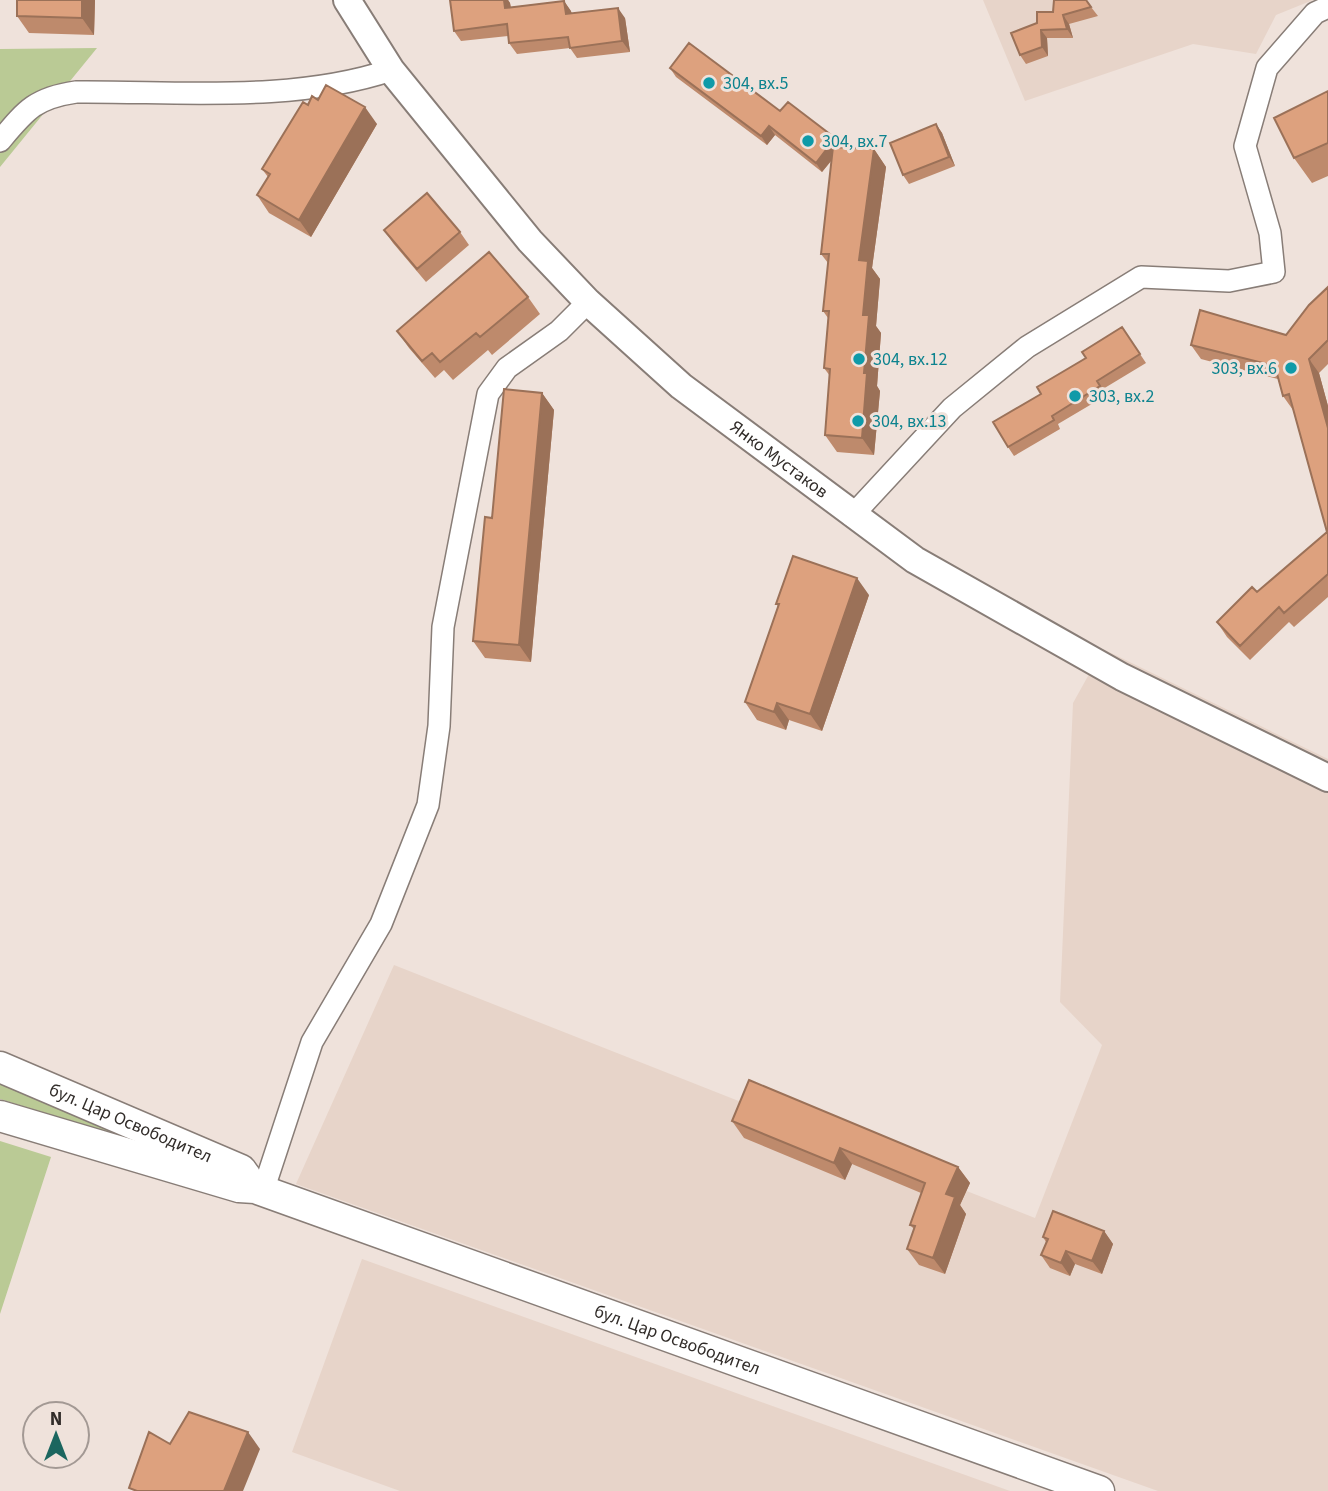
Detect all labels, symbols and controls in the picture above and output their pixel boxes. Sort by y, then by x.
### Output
place label: 304, вх.5 [723,71,788,96]
marker: 304, вх.5 [701,75,717,91]
place label: 304, вх.7 [822,129,887,154]
marker: 304, вх.7 [800,133,816,149]
place label: 304, вх.12 [873,347,947,372]
marker: 304, вх.12 [851,351,867,367]
place label: 303, вх.6 [1212,356,1277,381]
marker: 303, вх.6 [1283,360,1299,376]
place label: 303, вх.2 [1089,384,1154,409]
marker: 303, вх.2 [1067,388,1083,404]
place label: 304, вх.13 [872,409,946,434]
marker: 304, вх.13 [850,413,866,429]
street label: Янко Мустаков [725,415,833,504]
street label: бул. Цар Освободител [45,1077,216,1169]
street label: бул. Цар Освободител [591,1299,764,1381]
north arrow [21,1400,91,1470]
text: N [50,1406,62,1433]

